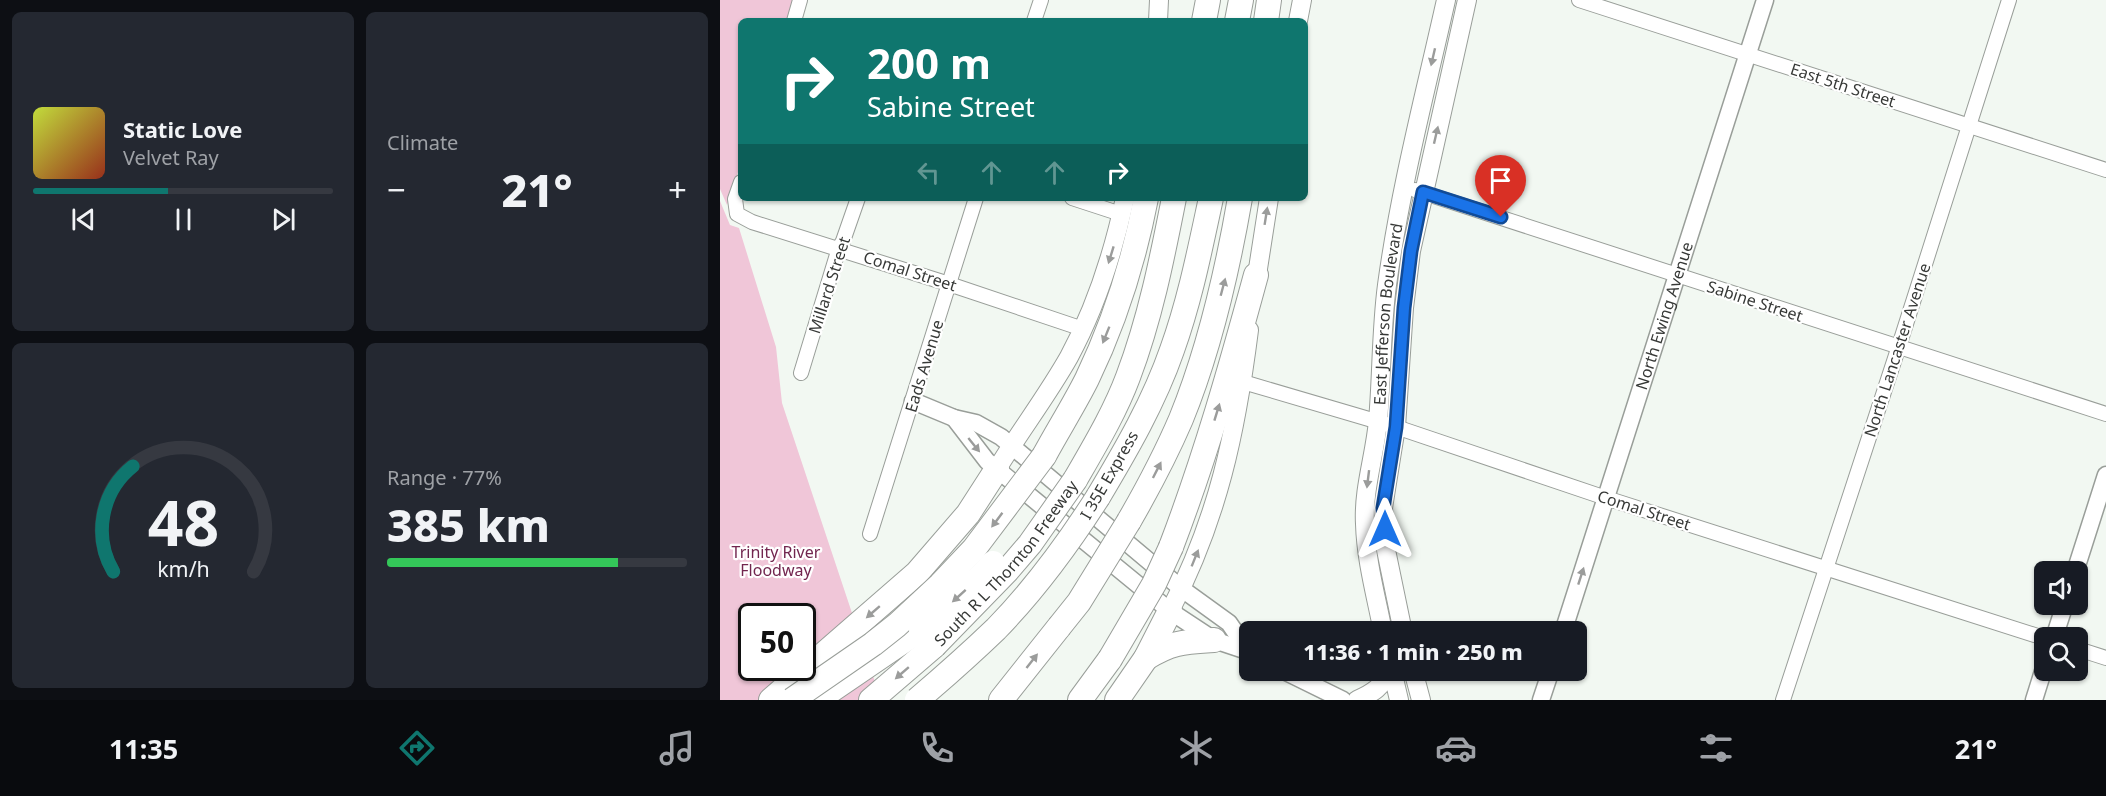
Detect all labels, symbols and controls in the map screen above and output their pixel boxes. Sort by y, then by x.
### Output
text: 200 m [867,34,991,91]
icon: right [768,42,846,120]
one-way arrow [1428,48,1438,66]
street label: East 5th Street [1788,58,1898,112]
text: Sabine Street [867,88,1035,125]
text: Static Love [123,114,242,144]
one-way arrow [1432,125,1441,144]
text: Climate [387,129,458,156]
text: Velvet Ray [123,144,219,171]
pin [1475,155,1526,217]
icon: left [912,156,945,189]
icon: ahead [975,156,1008,189]
icon: ahead [1038,156,1071,189]
icon: right [1101,156,1134,189]
text: 21° [501,159,573,220]
icon: arrive [1484,164,1517,197]
text: − [387,167,406,212]
text: + [668,167,687,212]
icon: previous [67,203,100,236]
icon: pause [167,203,200,236]
icon: next [267,203,300,236]
one-way arrow [1262,206,1271,225]
street label: East Jefferson Boulevard [1368,221,1408,406]
street label: Millard Street [803,233,855,336]
street label: North Ewing Avenue [1630,239,1698,392]
street label: Comal Street [861,246,960,296]
one-way arrow [1106,246,1115,264]
street label: North Lancaster Avenue [1858,260,1936,440]
street label: Sabine Street [1704,275,1806,327]
one-way arrow [1218,278,1228,296]
street label: Eads Avenue [899,317,949,415]
one-way arrow [1101,326,1111,344]
one-way arrow [1213,403,1222,421]
street label: I 35E Express [1075,427,1143,523]
one-way arrow [967,437,980,452]
one-way arrow [1152,461,1162,478]
text: Range · 77% [387,464,502,491]
one-way arrow [1364,470,1373,489]
street label: South R L Thornton Freeway [929,475,1083,651]
text: 48 [147,479,219,564]
street label: Comal Street [1595,485,1694,535]
text: 385 km [387,494,550,555]
position arrow [1353,497,1417,561]
one-way arrow [991,511,1003,527]
park label: Trinity River Floodway [732,541,821,581]
one-way arrow [1190,548,1200,566]
text: km/h [157,555,209,584]
map controls [2034,561,2088,681]
button: sound [2034,561,2088,615]
one-way arrow [1577,567,1586,585]
one-way arrow [952,589,967,602]
speed limit sign: 50 [738,603,816,681]
one-way arrow [866,605,881,618]
button: search [2034,627,2088,681]
text: 11:36 · 1 min · 250 m [1303,636,1523,666]
one-way arrow [1025,653,1038,669]
one-way arrow [895,666,910,679]
icon: directions [396,727,438,769]
icon: music [656,727,698,769]
icon: phone [916,727,958,769]
icon: climate [1175,727,1217,769]
icon: car [1435,727,1477,769]
icon: filters [1695,727,1737,769]
text: 11:35 [109,730,178,767]
text: 21° [1955,730,1997,767]

